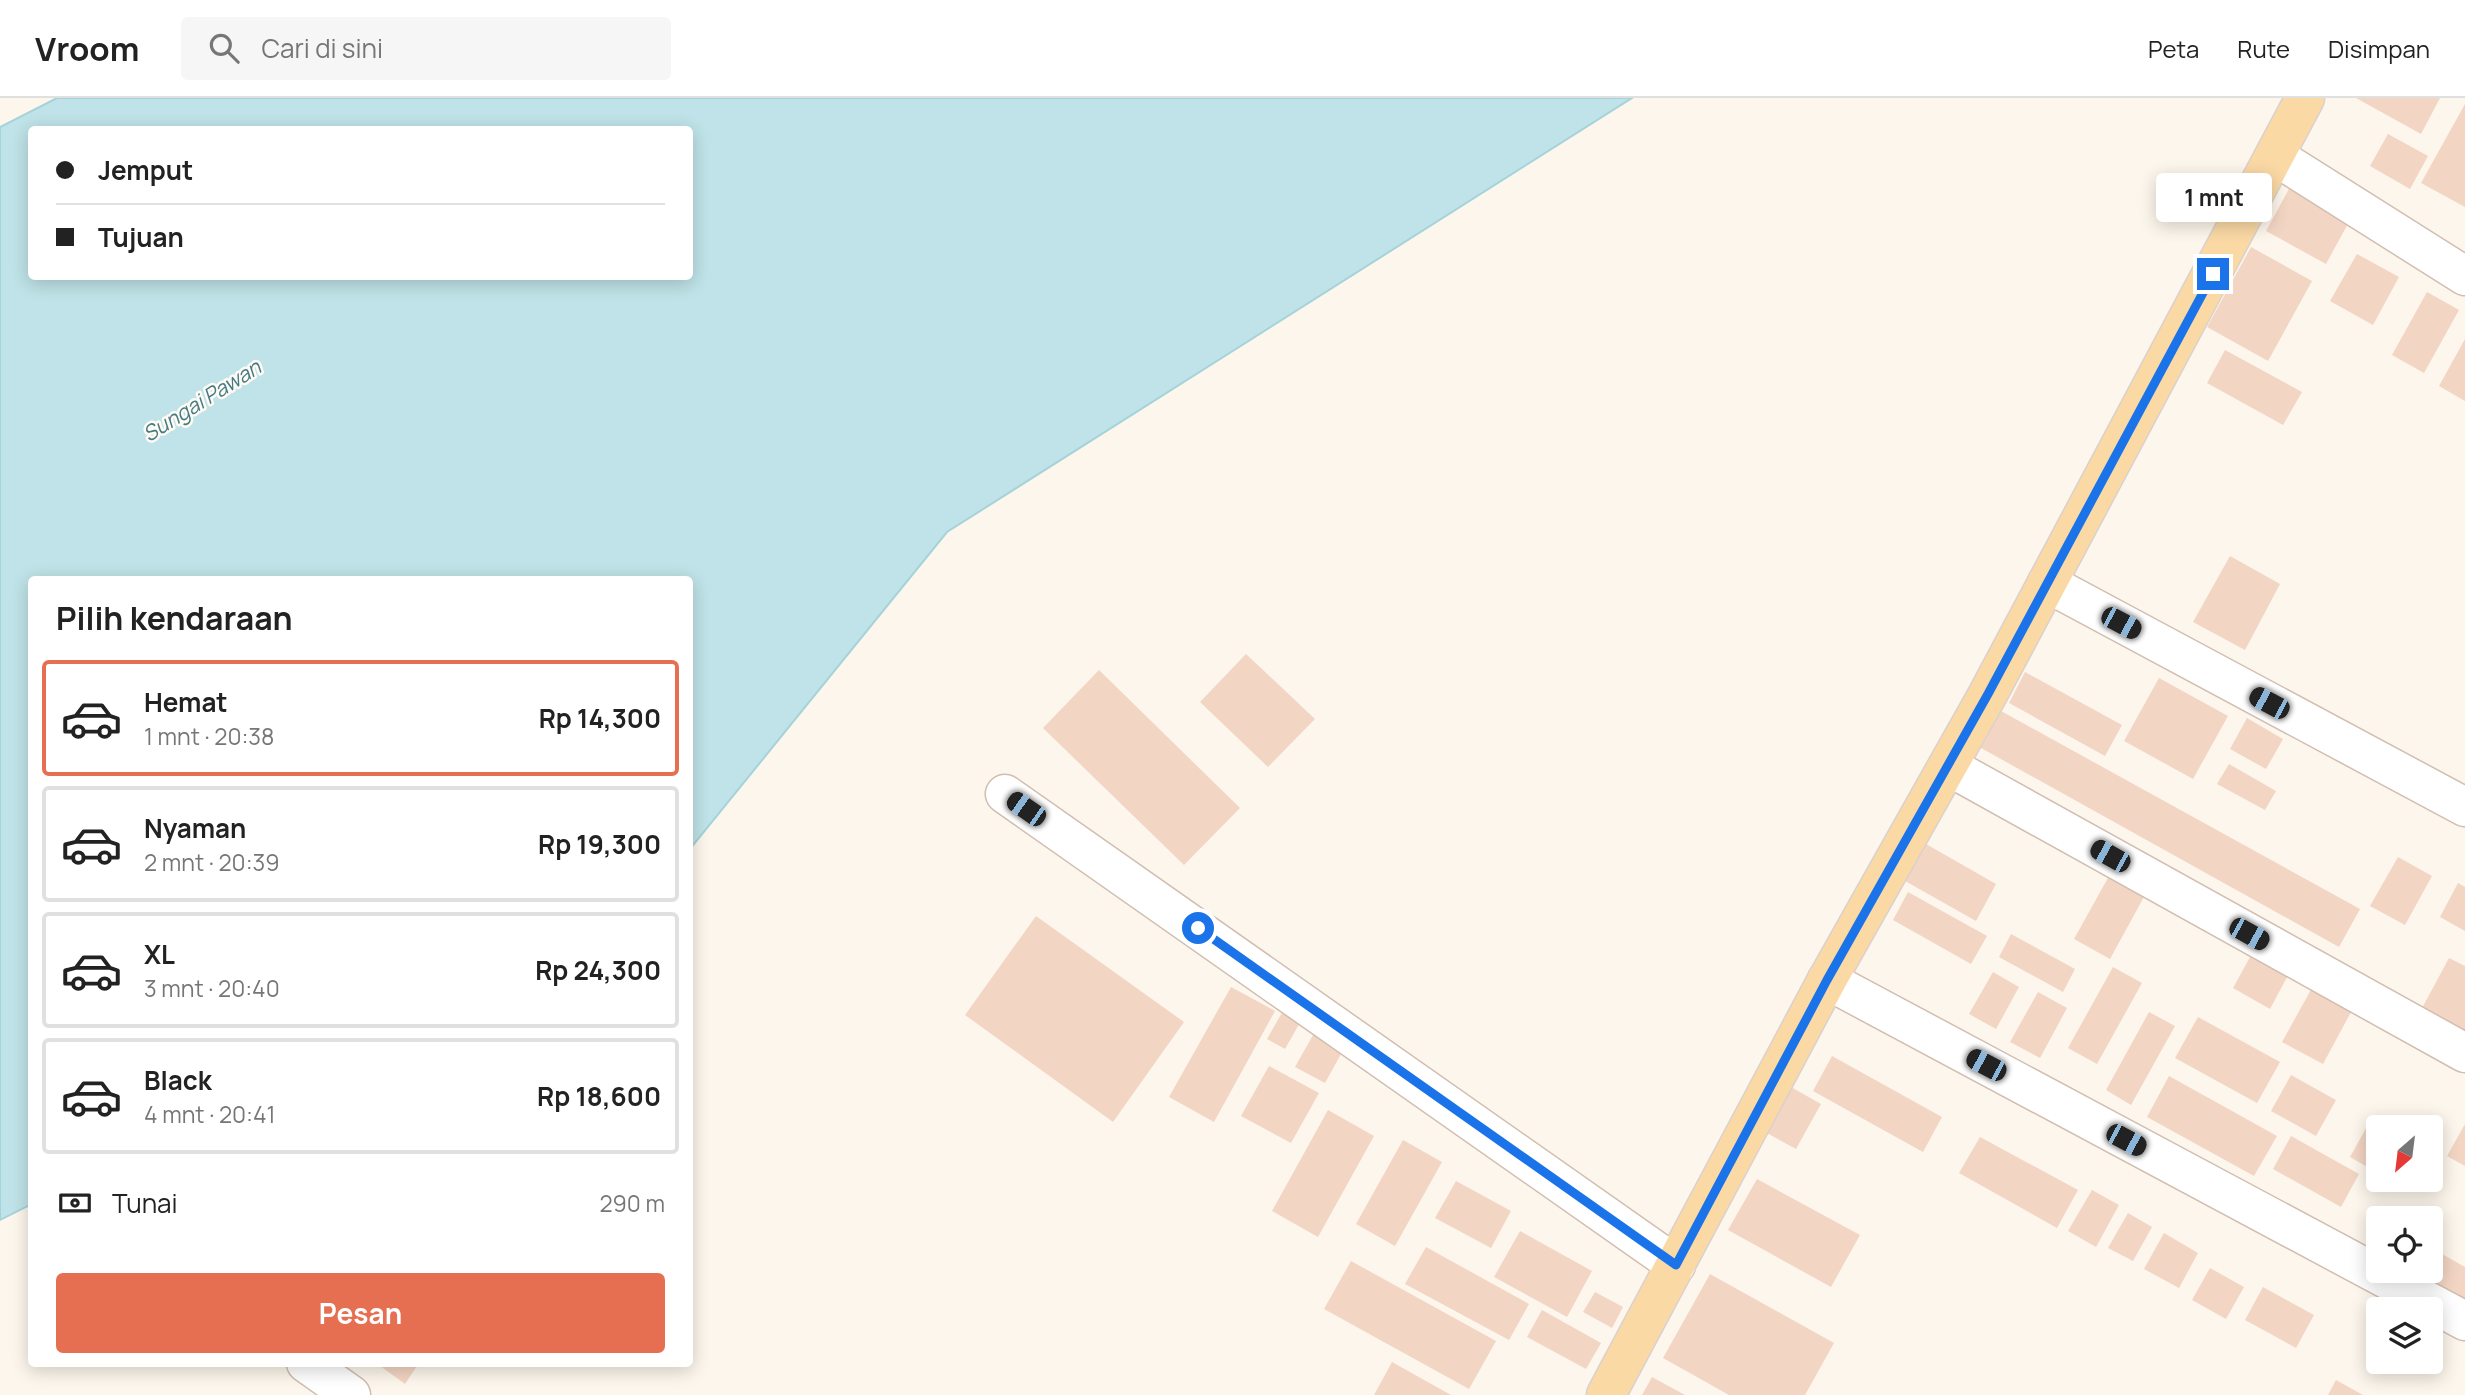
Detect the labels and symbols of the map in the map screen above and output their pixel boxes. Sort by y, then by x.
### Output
callout: 1 mnt [2155,172,2271,222]
route end [2197,258,2229,290]
water label: Sungai Pawan [137,352,267,448]
car [2098,604,2145,642]
car [2246,684,2293,722]
car [1003,788,1050,830]
car [2087,837,2134,875]
route start [1182,912,1214,944]
car [2226,915,2273,953]
car [1963,1046,2010,1084]
north arrow [2366,1115,2443,1192]
car [2103,1121,2150,1159]

